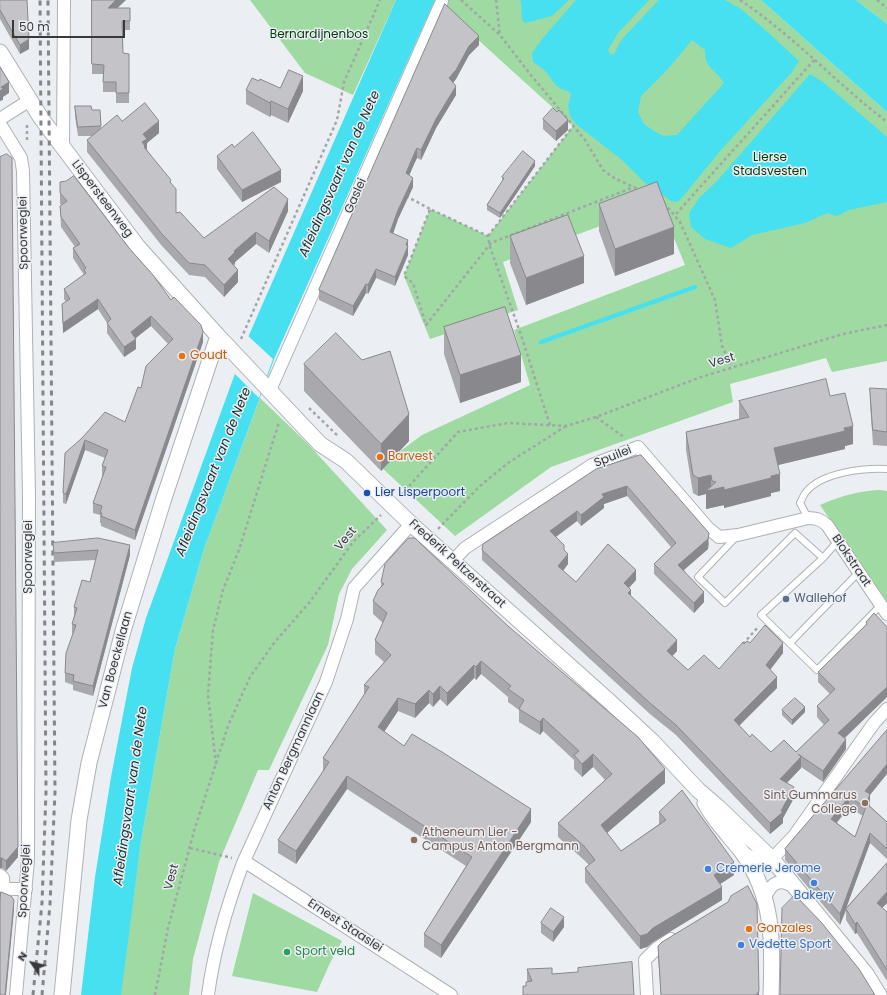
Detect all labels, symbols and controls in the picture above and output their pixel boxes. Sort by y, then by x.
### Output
scale bar [14,12,127,38]
text: 50 m [19,18,50,35]
park label: Bernardijnenbos [270,28,368,42]
water label: Afleidingsvaart van de Nete [296,88,384,260]
park label: Lierse Stadsvesten [733,151,807,179]
street label: Lispersteenweg [68,158,136,240]
street label: Gaslei [342,176,370,216]
street label: Spoorweglei [16,196,32,270]
place label: Goudt [190,349,227,363]
street label: Vest [707,350,737,372]
marker: Goudt [177,351,187,361]
water label: Afleidingsvaart van de Nete [173,385,255,559]
street label: Spuilei [592,443,634,471]
place label: Barvest [388,450,433,464]
marker: Barvest [375,452,385,462]
place label: Lier Lisperpoort [375,486,465,500]
marker: Lier Lisperpoort [362,488,372,498]
street label: Frederik Peltzerstraat [406,517,508,611]
street label: Spoorweglei [22,520,36,594]
street label: Vest [332,524,360,554]
street label: Blokstraat [828,532,874,590]
place label: Wallehof [794,592,846,606]
marker: Wallehof [781,594,791,604]
street label: Van Boeckellaan [96,610,136,710]
street label: Anton Bergmannlaan [260,690,328,812]
water label: Afleidingsvaart van de Nete [111,705,151,887]
place label: Sint Gummarus College [763,789,857,817]
marker: Sint Gummarus College [860,798,870,808]
place label: Atheneum Lier - Campus Anton Bergmann [422,826,579,854]
marker: Atheneum Lier - Campus Anton Bergmann [409,835,419,845]
street label: Spoorweglei [16,844,34,918]
street label: Vest [162,862,182,892]
place label: Cremerie Jerome [716,862,821,876]
marker: Cremerie Jerome [703,864,713,874]
marker: Bakery [809,878,819,888]
place label: Bakery [794,889,834,903]
street label: Ernest Staaslei [305,896,385,956]
place label: Gonzales [757,922,812,936]
marker: Gonzales [744,924,754,934]
place label: Vedette Sport [749,938,831,952]
marker: Vedette Sport [736,940,746,950]
north arrow [12,943,52,983]
place label: Sport veld [295,945,355,959]
marker: Sport veld [282,947,292,957]
text: N [13,948,31,964]

